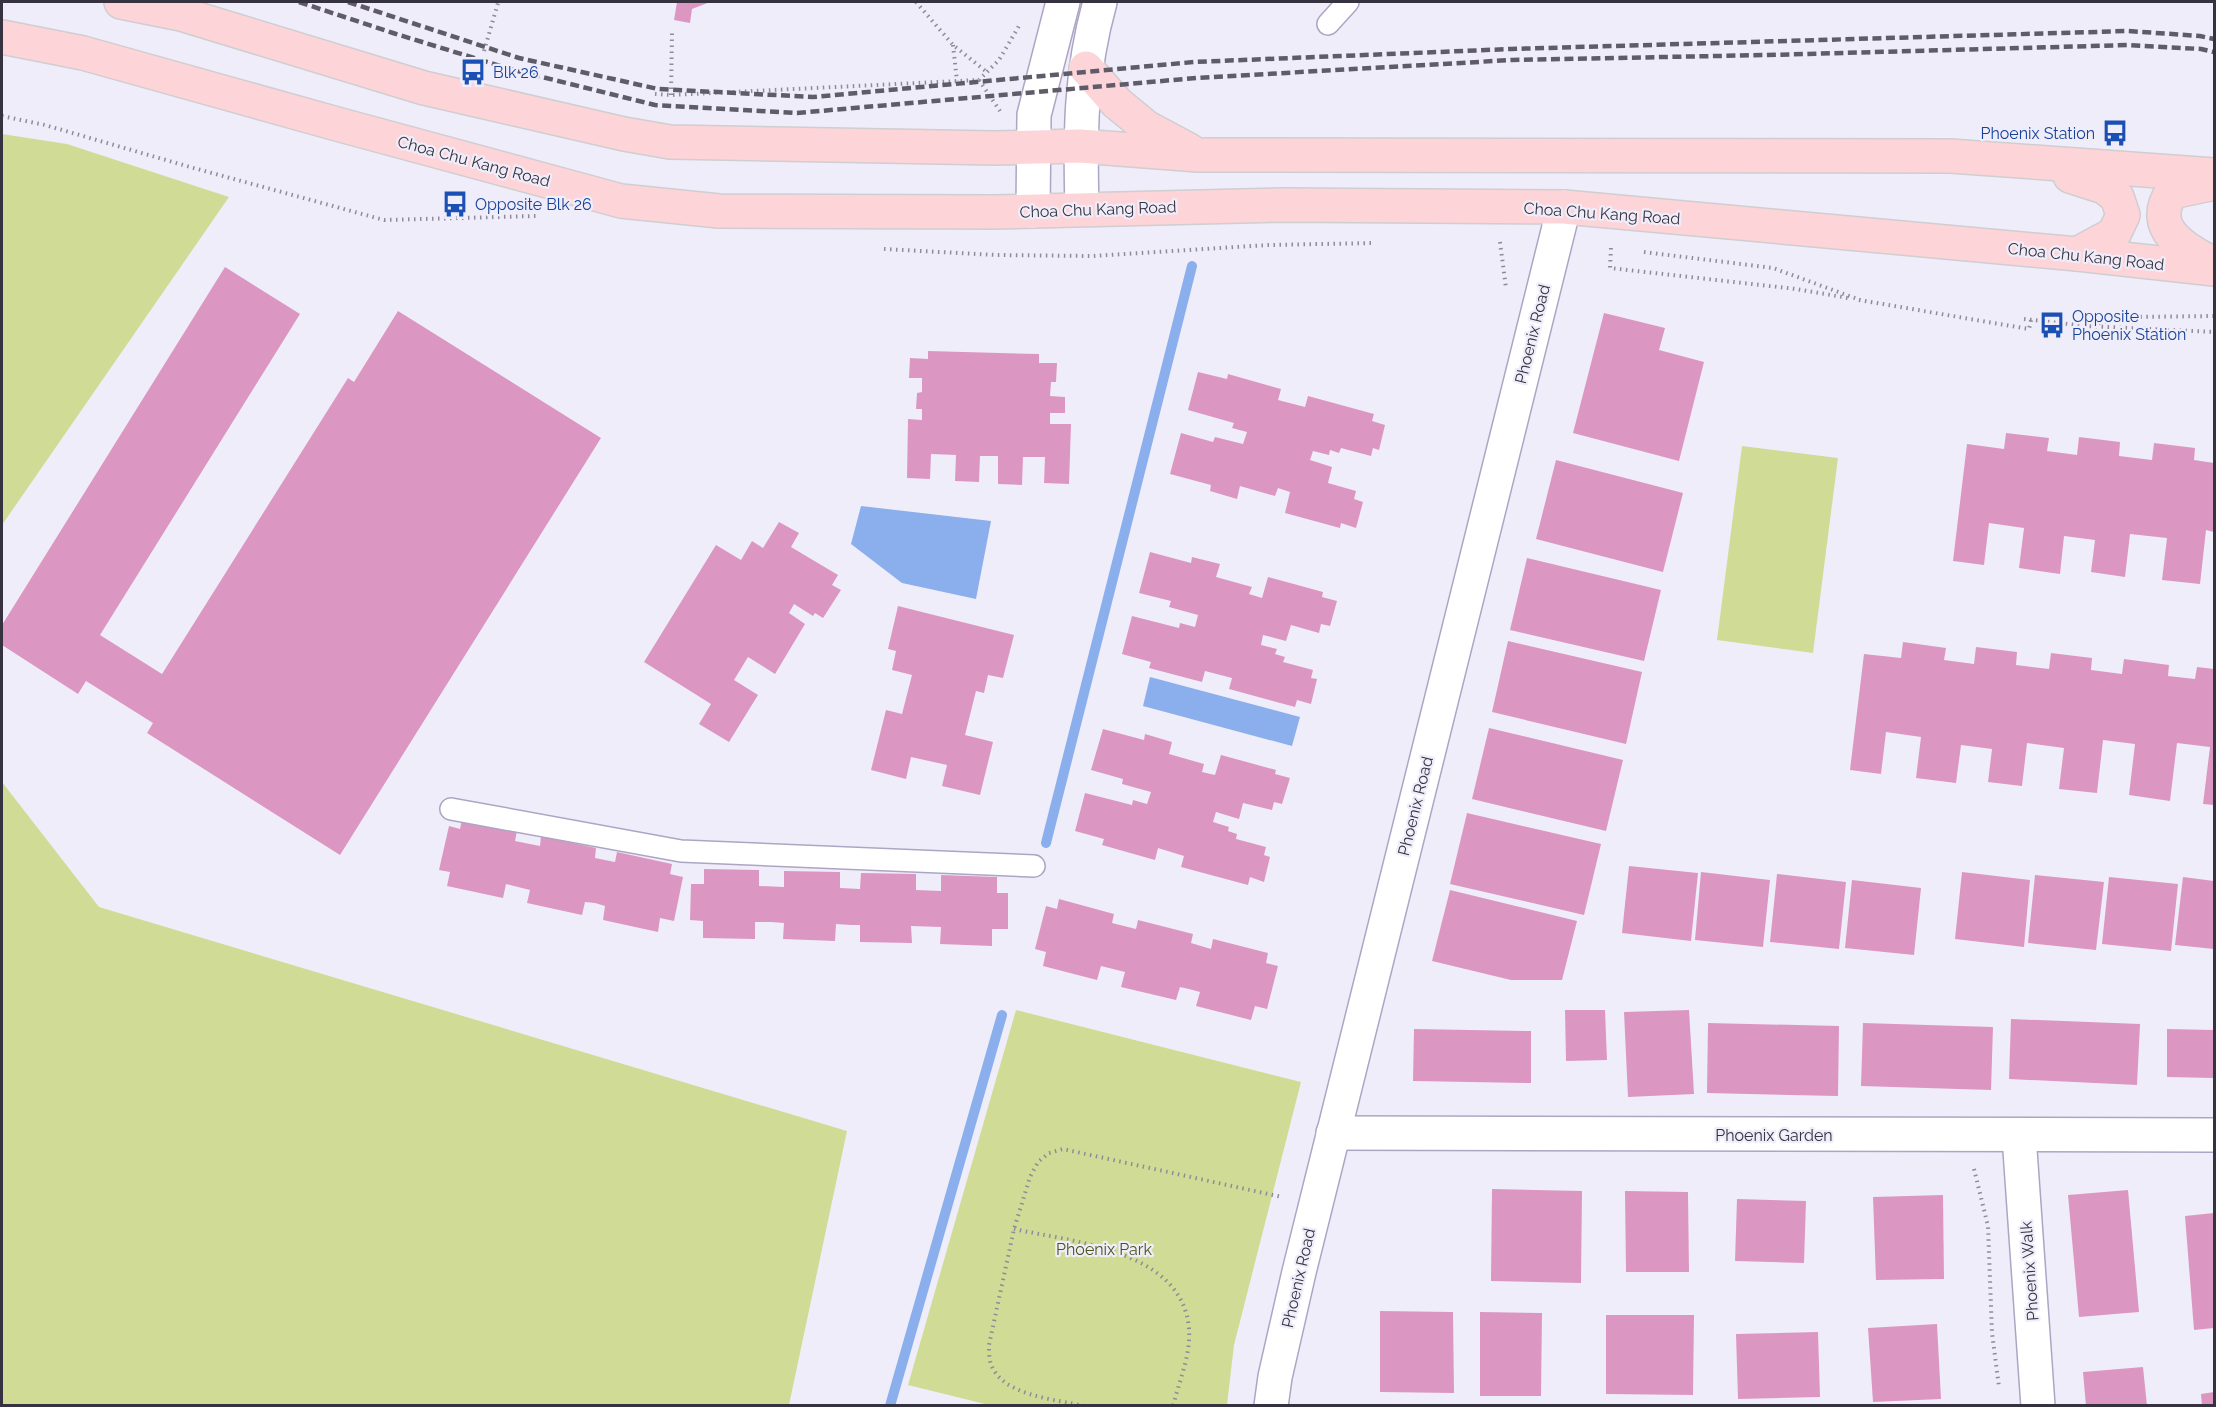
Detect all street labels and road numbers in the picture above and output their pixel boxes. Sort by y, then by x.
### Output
street label: Choa Chu Kang Road [395,132,552,191]
street label: Choa Chu Kang Road [1019,197,1177,222]
street label: Choa Chu Kang Road [1523,199,1681,228]
street label: Choa Chu Kang Road [2007,239,2165,274]
street label: Phoenix Road [1511,283,1554,386]
street label: Phoenix Road [1394,755,1437,858]
street label: Phoenix Garden [1715,1126,1833,1145]
street label: Phoenix Walk [2016,1220,2042,1322]
street label: Phoenix Road [1278,1226,1319,1330]

